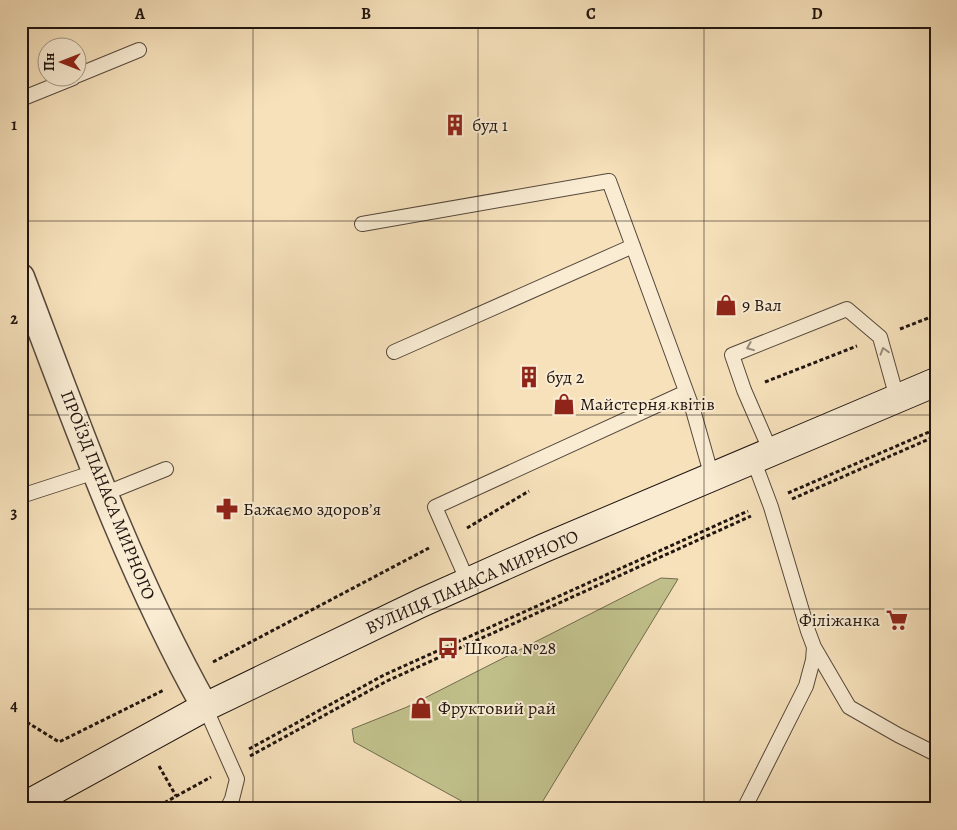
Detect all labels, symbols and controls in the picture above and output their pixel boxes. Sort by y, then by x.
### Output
text: A [134,3,146,25]
text: B [361,3,371,25]
text: C [586,3,596,25]
text: D [811,3,823,25]
north arrow [38,38,88,88]
text: Пн [40,53,59,71]
building icon: буд 1 [442,112,468,138]
place label: буд 1 [472,113,508,137]
text: 1 [11,114,17,136]
shop icon: 9 Вал [713,292,739,318]
place label: 9 Вал [742,293,782,317]
text: 2 [10,308,18,330]
one-way arrow [747,342,755,352]
one-way arrow [879,347,890,356]
building icon: буд 2 [516,364,542,390]
place label: буд 2 [546,365,585,389]
street label: ПРОЇЗД ПАНАСА МИРНОГО [55,387,161,603]
shop icon: Майстерня квітів [551,391,577,417]
place label: Майстерня квітів [580,392,715,416]
pharmacy icon: Бажаємо здоровʼя [214,496,240,522]
place label: Бажаємо здоровʼя [243,497,381,521]
text: 3 [11,502,18,524]
street label: ВУЛИЦЯ ПАНАСА МИРНОГО [362,524,582,640]
supermarket icon: Філіжанка [884,607,910,633]
place label: Філіжанка [799,608,881,632]
bus stop icon: Школа №28 [435,635,461,661]
place label: Школа №28 [464,636,556,660]
text: 4 [10,695,18,717]
shop icon: Фруктовий рай [408,695,434,721]
place label: Фруктовий рай [438,696,556,720]

